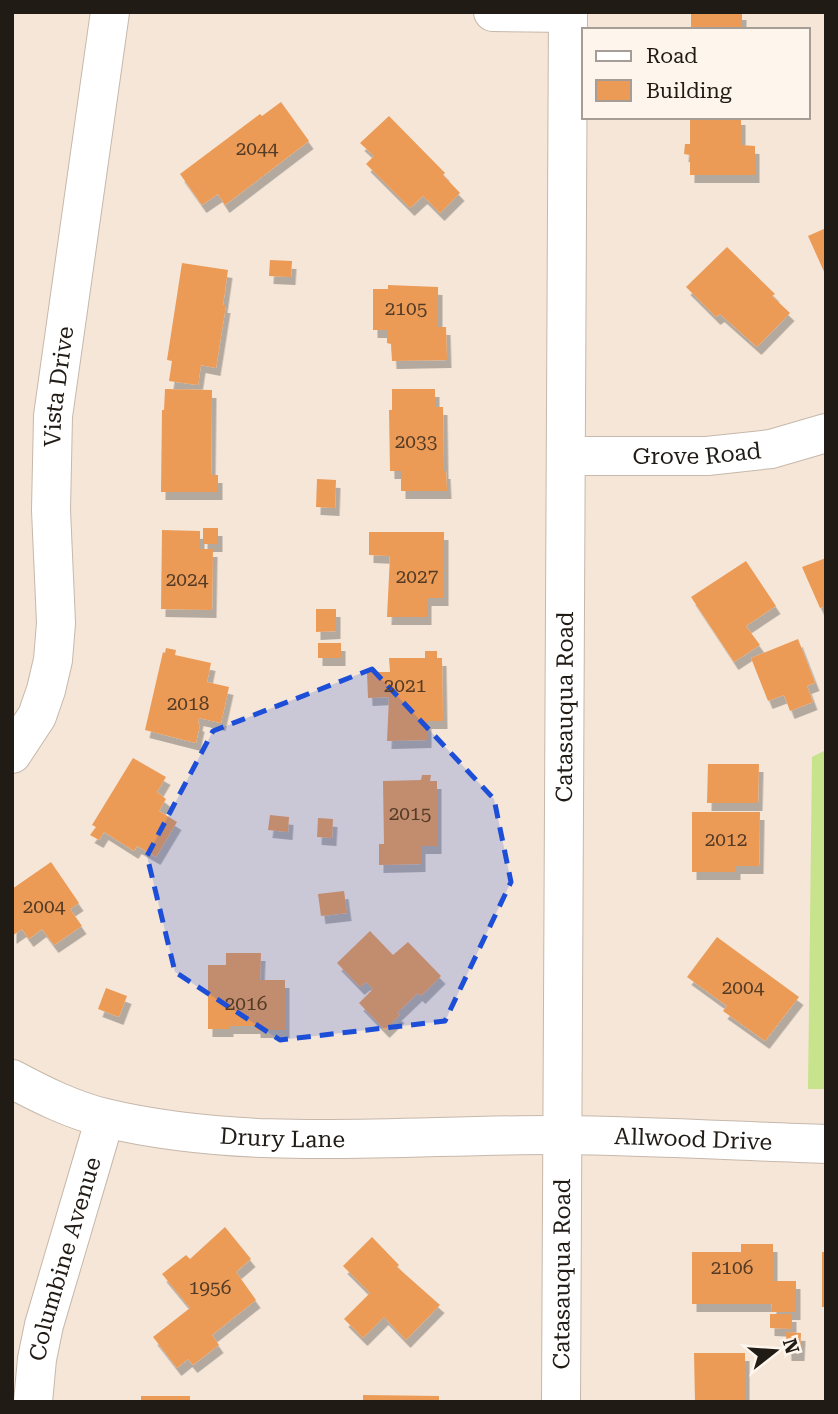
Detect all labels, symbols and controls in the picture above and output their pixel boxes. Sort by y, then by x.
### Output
legend [582,28,810,119]
text: Road [646,44,698,68]
text: Building [646,79,732,103]
house number: 2044 [236,137,279,160]
house number: 2105 [385,297,427,320]
street label: Vista Drive [39,324,80,447]
house number: 2033 [395,430,437,453]
street label: Grove Road [633,437,763,470]
house number: 2027 [396,565,439,588]
house number: 2024 [166,568,209,591]
street label: Catasauqua Road [551,611,579,803]
house number: 2021 [384,674,426,697]
house number: 2018 [167,692,209,715]
house number: 2015 [389,802,431,825]
house number: 2012 [705,828,747,851]
house number: 2004 [23,895,66,918]
house number: 2004 [722,976,765,999]
house number: 2016 [225,992,267,1015]
street label: Drury Lane [219,1123,345,1153]
street label: Allwood Drive [614,1123,773,1156]
street label: Columbine Avenue [24,1154,107,1363]
street label: Catasauqua Road [548,1178,576,1370]
house number: 2106 [711,1256,753,1279]
house number: 1956 [189,1276,231,1299]
north arrow [740,1316,810,1386]
text: N [778,1336,804,1357]

